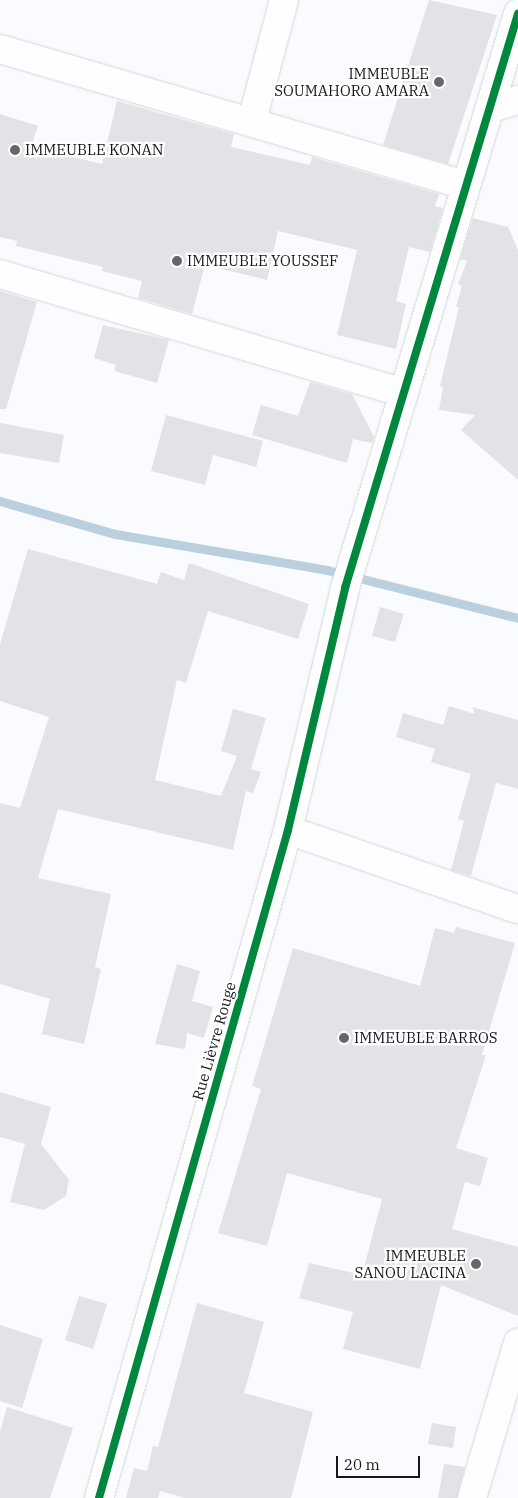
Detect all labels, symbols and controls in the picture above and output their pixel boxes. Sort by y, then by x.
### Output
place label: IMMEUBLE SOUMAHORO AMARA [274,64,429,99]
marker: IMMEUBLE SOUMAHORO AMARA [433,76,445,88]
place label: IMMEUBLE KONAN [25,141,163,159]
marker: IMMEUBLE KONAN [9,144,21,156]
place label: IMMEUBLE YOUSSEF [187,252,338,270]
marker: IMMEUBLE YOUSSEF [171,255,183,267]
street label: Rue Lièvre Rouge [188,980,240,1102]
place label: IMMEUBLE BARROS [354,1029,498,1047]
marker: IMMEUBLE BARROS [338,1032,350,1044]
place label: IMMEUBLE SANOU LACINA [354,1246,466,1281]
marker: IMMEUBLE SANOU LACINA [470,1258,482,1270]
scale bar [338,1446,422,1478]
text: 20 m [344,1455,380,1474]

